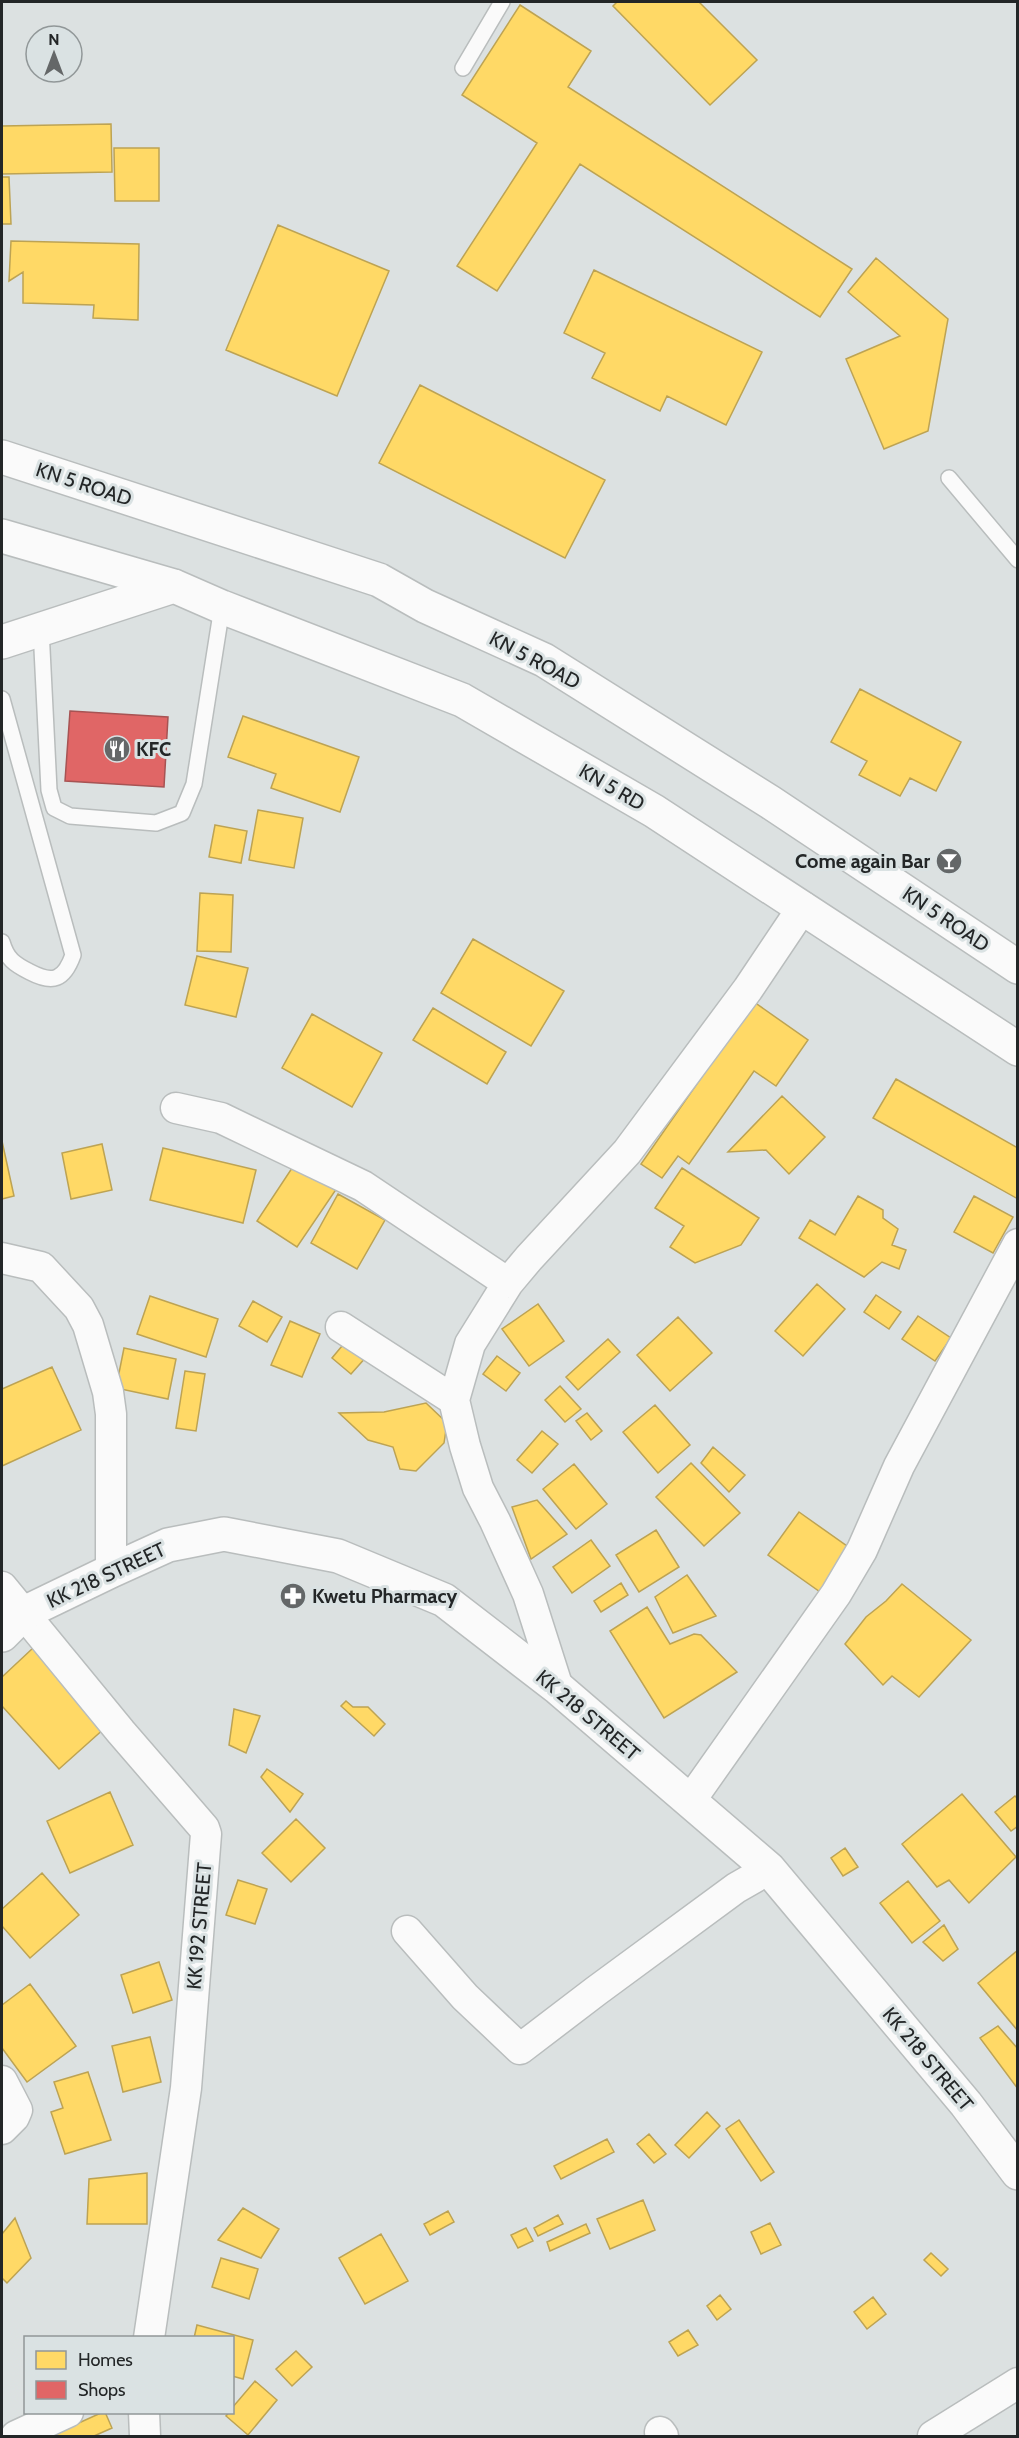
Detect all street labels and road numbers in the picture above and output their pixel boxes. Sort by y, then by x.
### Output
street label: KN 5 ROAD [33,457,135,511]
street label: KN 5 ROAD [486,626,584,694]
street label: KN 5 RD [575,759,649,815]
street label: KN 5 ROAD [898,881,994,957]
street label: KK 218 STREET [43,1537,169,1613]
street label: KK 218 STREET [531,1665,645,1766]
street label: KK 192 STREET [182,1861,217,1990]
street label: KK 218 STREET [878,2002,979,2116]

